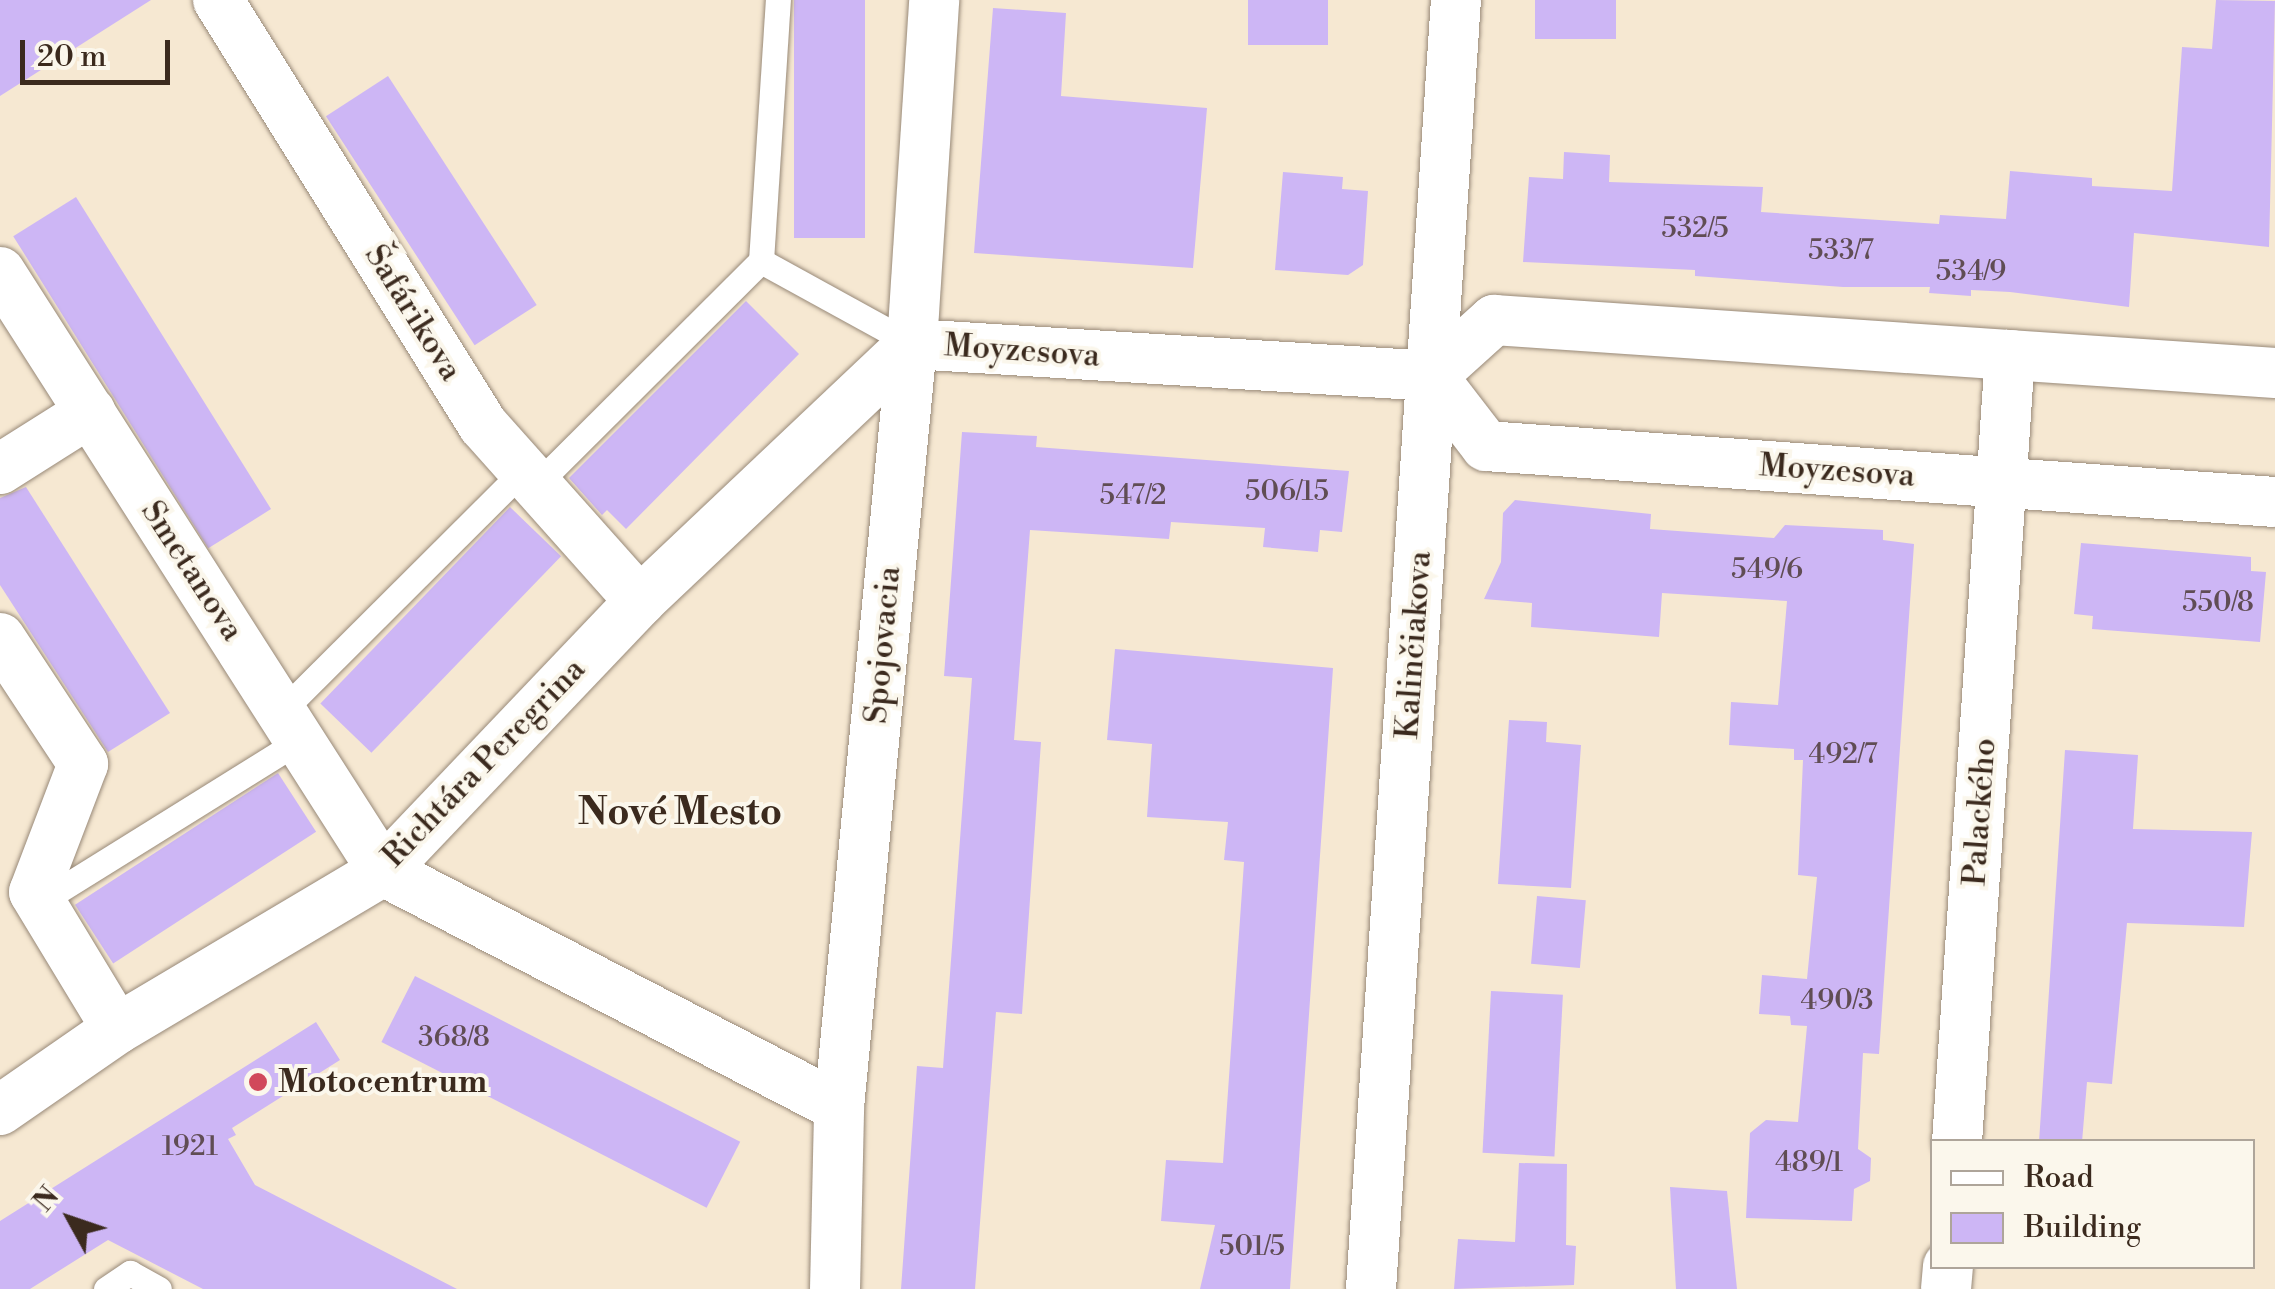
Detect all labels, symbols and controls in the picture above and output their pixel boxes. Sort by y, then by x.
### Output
scale bar [25,20,175,82]
text: 20 m [37,38,106,76]
house number: 532/5 [1661,212,1729,246]
house number: 533/7 [1808,234,1874,268]
street label: Šafárikova [356,238,470,388]
house number: 534/9 [1936,255,2006,289]
street label: Moyzesova [943,326,1101,376]
street label: Moyzesova [1758,446,1916,496]
house number: 506/15 [1245,475,1329,509]
house number: 547/2 [1100,479,1166,513]
street label: Smetanova [133,494,251,648]
street label: Kalinčiakova [1388,550,1440,740]
house number: 549/6 [1731,553,1803,587]
street label: Spojovacia [857,565,909,725]
house number: 550/8 [2182,586,2254,620]
street label: Richtára Peregrina [374,651,594,875]
street label: Palackého [1956,737,2004,887]
house number: 492/7 [1808,738,1878,772]
district label: Nové Mesto [578,790,782,836]
house number: 490/3 [1801,984,1873,1018]
house number: 368/8 [418,1021,490,1055]
place label: Motocentrum [278,1063,487,1101]
marker: Motocentrum [247,1071,269,1093]
house number: 1921 [162,1130,218,1164]
legend [1930,1139,2255,1269]
house number: 489/1 [1775,1146,1843,1180]
text: Road [2024,1159,2094,1197]
north arrow [20,1169,120,1269]
text: N [26,1180,67,1219]
text: Building [2024,1209,2141,1247]
house number: 501/5 [1219,1230,1285,1264]

